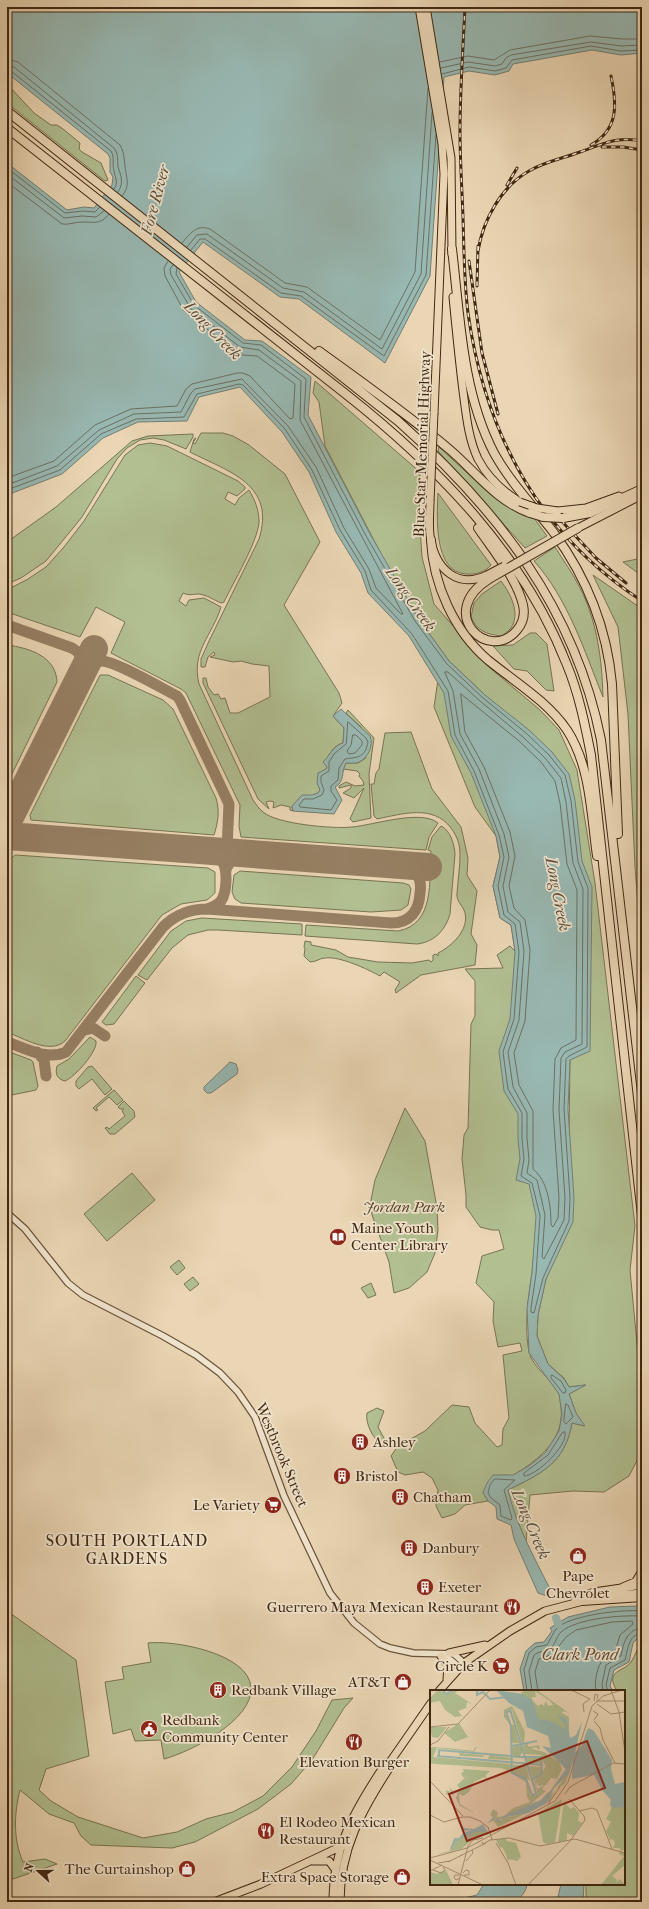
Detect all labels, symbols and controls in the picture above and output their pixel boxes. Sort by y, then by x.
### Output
water label: Fore River [136,161,174,238]
water label: Long Creek [180,296,246,363]
street label: Blue Star Memorial Highway [410,349,434,538]
water label: Long Creek [381,562,440,635]
water label: Long Creek [541,855,574,932]
park label: Jordan Park [363,1198,445,1216]
place label: Maine Youth Center Library [351,1219,449,1254]
library icon: Maine Youth Center Library [328,1227,348,1247]
street label: Westbrook Street [251,1399,312,1511]
building icon: Ashley [350,1432,370,1452]
place label: Ashley [372,1433,417,1451]
building icon: Bristol [332,1466,352,1486]
place label: Bristol [355,1467,398,1485]
water label: Long Creek [507,1485,554,1562]
building icon: Chatham [390,1487,410,1507]
place label: Chatham [413,1488,472,1506]
supermarket icon: Le Variety [263,1495,283,1515]
place label: Le Variety [193,1496,261,1514]
district label: SOUTH PORTLAND GARDENS [46,1531,208,1568]
building icon: Danbury [399,1538,419,1558]
place label: Danbury [422,1539,481,1557]
shop icon: Pape Chevrolet [568,1546,588,1566]
place label: Pape Chevrolet [546,1567,611,1602]
building icon: Exeter [415,1577,435,1597]
place label: Exeter [438,1578,482,1596]
restaurant icon: Guerrero Maya Mexican Restaurant [502,1597,522,1617]
place label: Guerrero Maya Mexican Restaurant [267,1598,500,1616]
water label: Clark Pond [542,1645,620,1664]
supermarket icon: Circle K [491,1656,511,1676]
place label: Circle K [435,1657,489,1675]
shop icon: AT&T [393,1672,413,1692]
place label: AT&T [347,1673,391,1691]
building icon: Redbank Village [208,1680,228,1700]
place label: Redbank Village [231,1681,337,1699]
inset map [430,1690,625,1885]
place label: Redbank Community Center [162,1711,288,1746]
public building icon: Redbank Community Center [139,1719,159,1739]
restaurant icon: Elevation Burger [344,1732,364,1752]
place label: Elevation Burger [299,1753,410,1771]
place label: El Rodeo Mexican Restaurant [279,1813,396,1848]
restaurant icon: El Rodeo Mexican Restaurant [256,1821,276,1841]
north arrow [18,1851,58,1891]
shop icon: The Curtainshop [177,1859,197,1879]
place label: The Curtainshop [65,1860,174,1878]
text: N [22,1861,37,1874]
shop icon: Extra Space Storage [392,1867,412,1887]
place label: Extra Space Storage [261,1868,390,1886]

